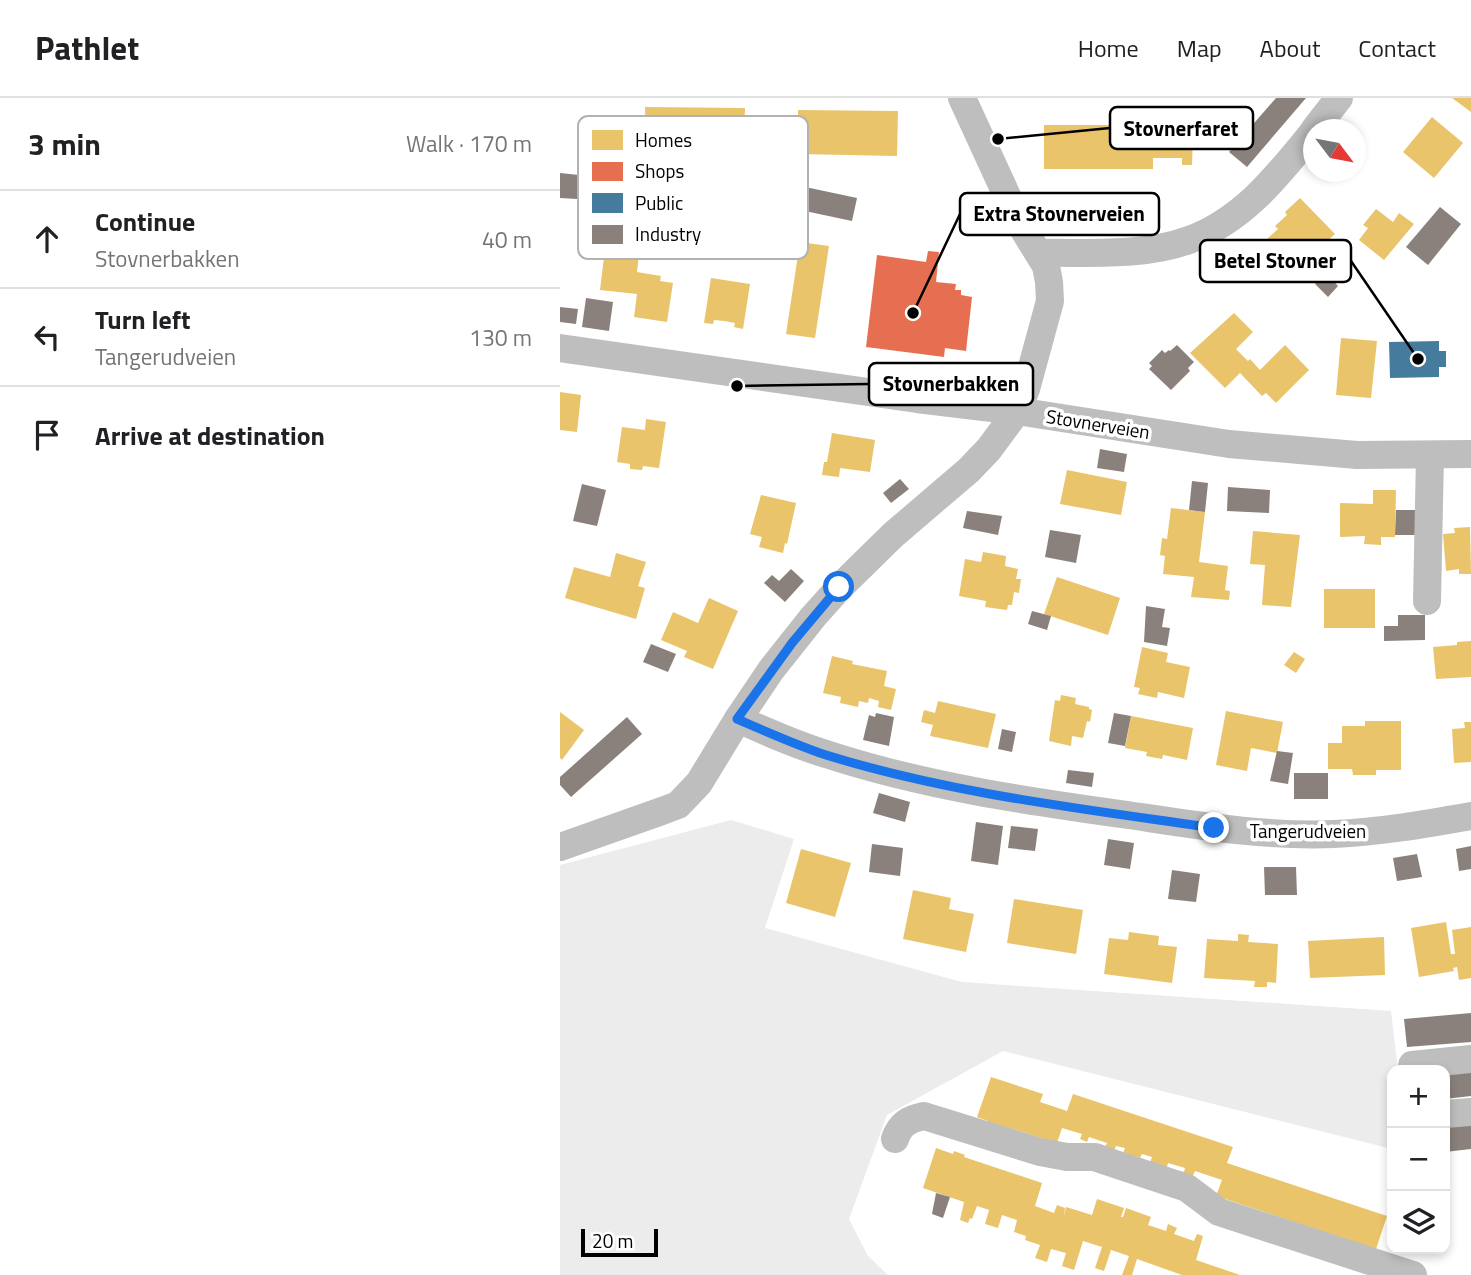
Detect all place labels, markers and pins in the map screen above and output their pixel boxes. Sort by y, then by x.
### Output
callout: Stovnerfaret [1110,107,1253,149]
callout: Extra Stovnerveien [960,193,1159,235]
callout: Betel Stovner [1200,240,1351,282]
callout: Stovnerbakken [869,363,1033,405]

